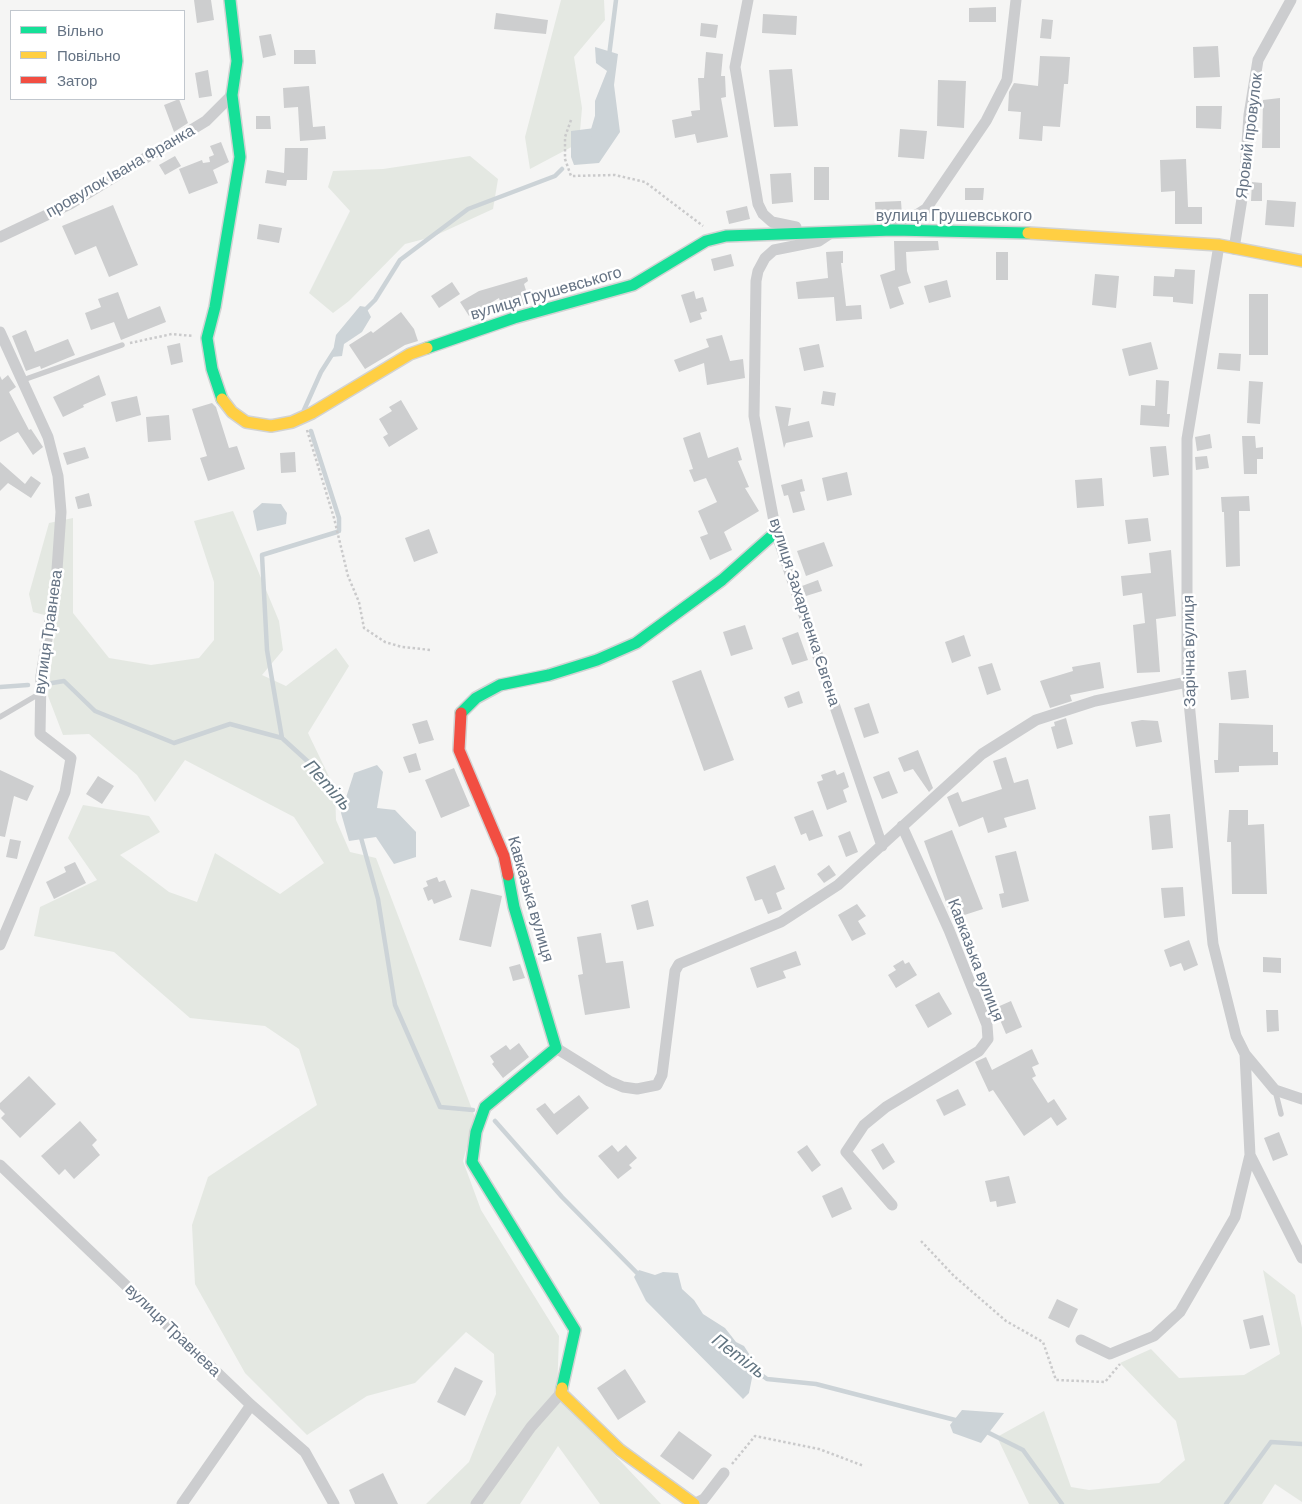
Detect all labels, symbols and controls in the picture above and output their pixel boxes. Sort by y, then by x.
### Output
legend [10,10,185,100]
text: Вільно [57,21,104,39]
text: Повільно [57,46,121,64]
text: Затор [57,71,97,89]
street label: Яровий провулок [1232,72,1266,200]
street label: провулок Івана Франка [42,121,198,221]
street label: вулиця Грушевського [876,206,1032,226]
street label: вулиця Грушевського [468,262,624,324]
street label: вулиця Захарченка Євгена [765,516,845,708]
street label: вулиця Травнева [30,569,66,695]
street label: Зарічна вулиця [1178,595,1200,707]
water label: Петіль [299,755,357,815]
street label: Кавказька вулиця [504,834,558,964]
street label: Кавказька вулиця [944,896,1008,1024]
street label: вулиця Травнева [121,1280,225,1380]
water label: Петіль [708,1329,770,1383]

